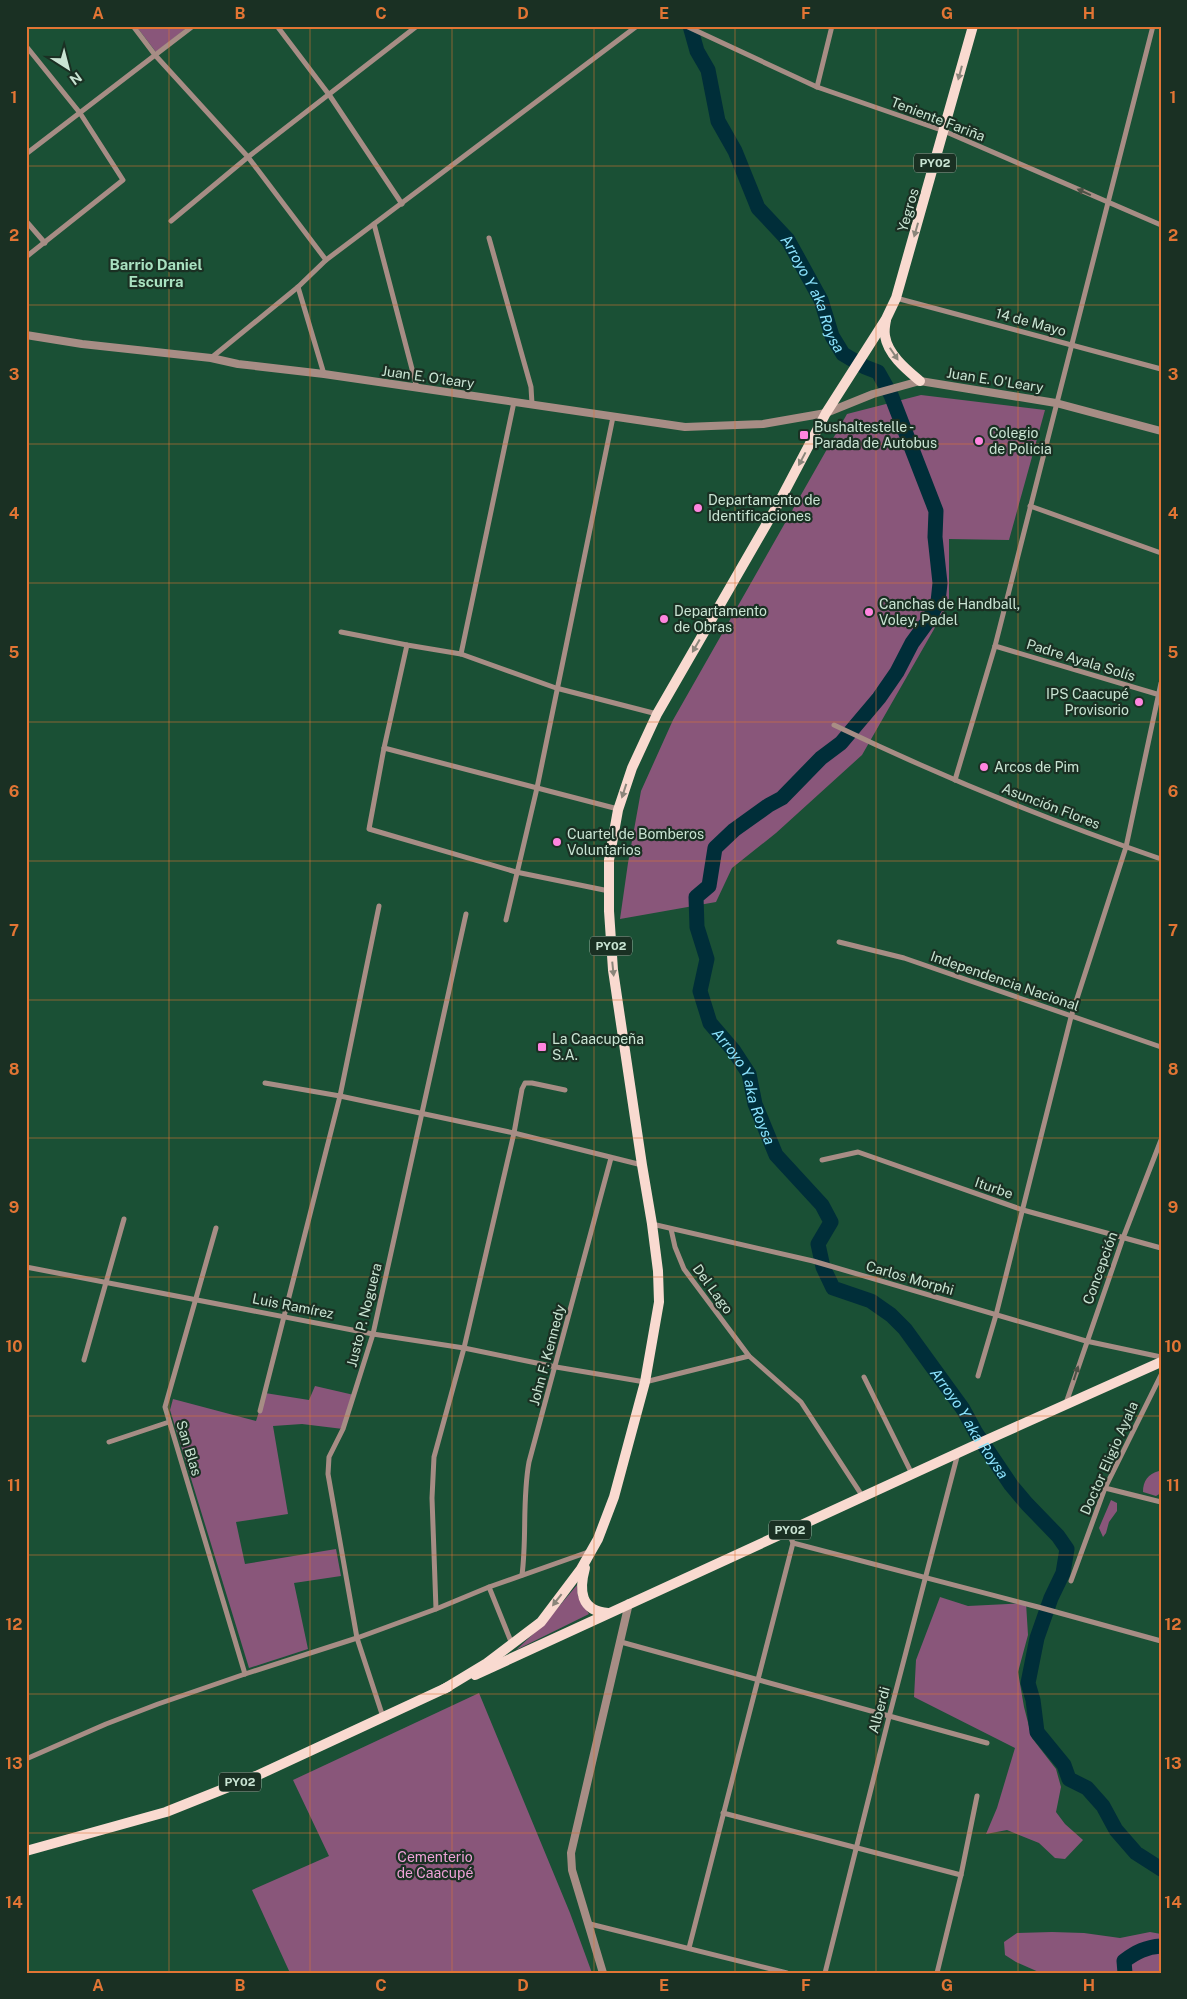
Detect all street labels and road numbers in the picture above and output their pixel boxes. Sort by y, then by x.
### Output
street label: Teniente Fariña [889,94,987,144]
road number: PY02 [914,154,956,172]
street label: Yegros [894,186,922,234]
street label: 14 de Mayo [994,305,1068,339]
street label: Juan E. O´leary [381,363,476,392]
street label: Juan E. O'Leary [945,364,1045,396]
street label: Padre Ayala Solís [1025,636,1137,684]
street label: Asunción Flores [1000,780,1102,832]
road number: PY02 [590,936,632,956]
street label: Independencia Nacional [928,948,1082,1014]
street label: Iturbe [973,1174,1015,1202]
street label: Concepción [1079,1229,1121,1307]
street label: Carlos Morphi [864,1258,956,1298]
street label: Justo P. Noguera [343,1261,385,1369]
street label: Del Lago [690,1261,736,1317]
street label: Luis Ramírez [251,1290,335,1322]
street label: John F. Kennedy [526,1302,568,1407]
street label: Doctor Eligio Ayala [1077,1399,1141,1517]
street label: San Blas [173,1418,205,1478]
road number: PY02 [769,1520,811,1540]
street label: Alberdi [865,1685,893,1735]
road number: PY02 [219,1772,261,1791]

